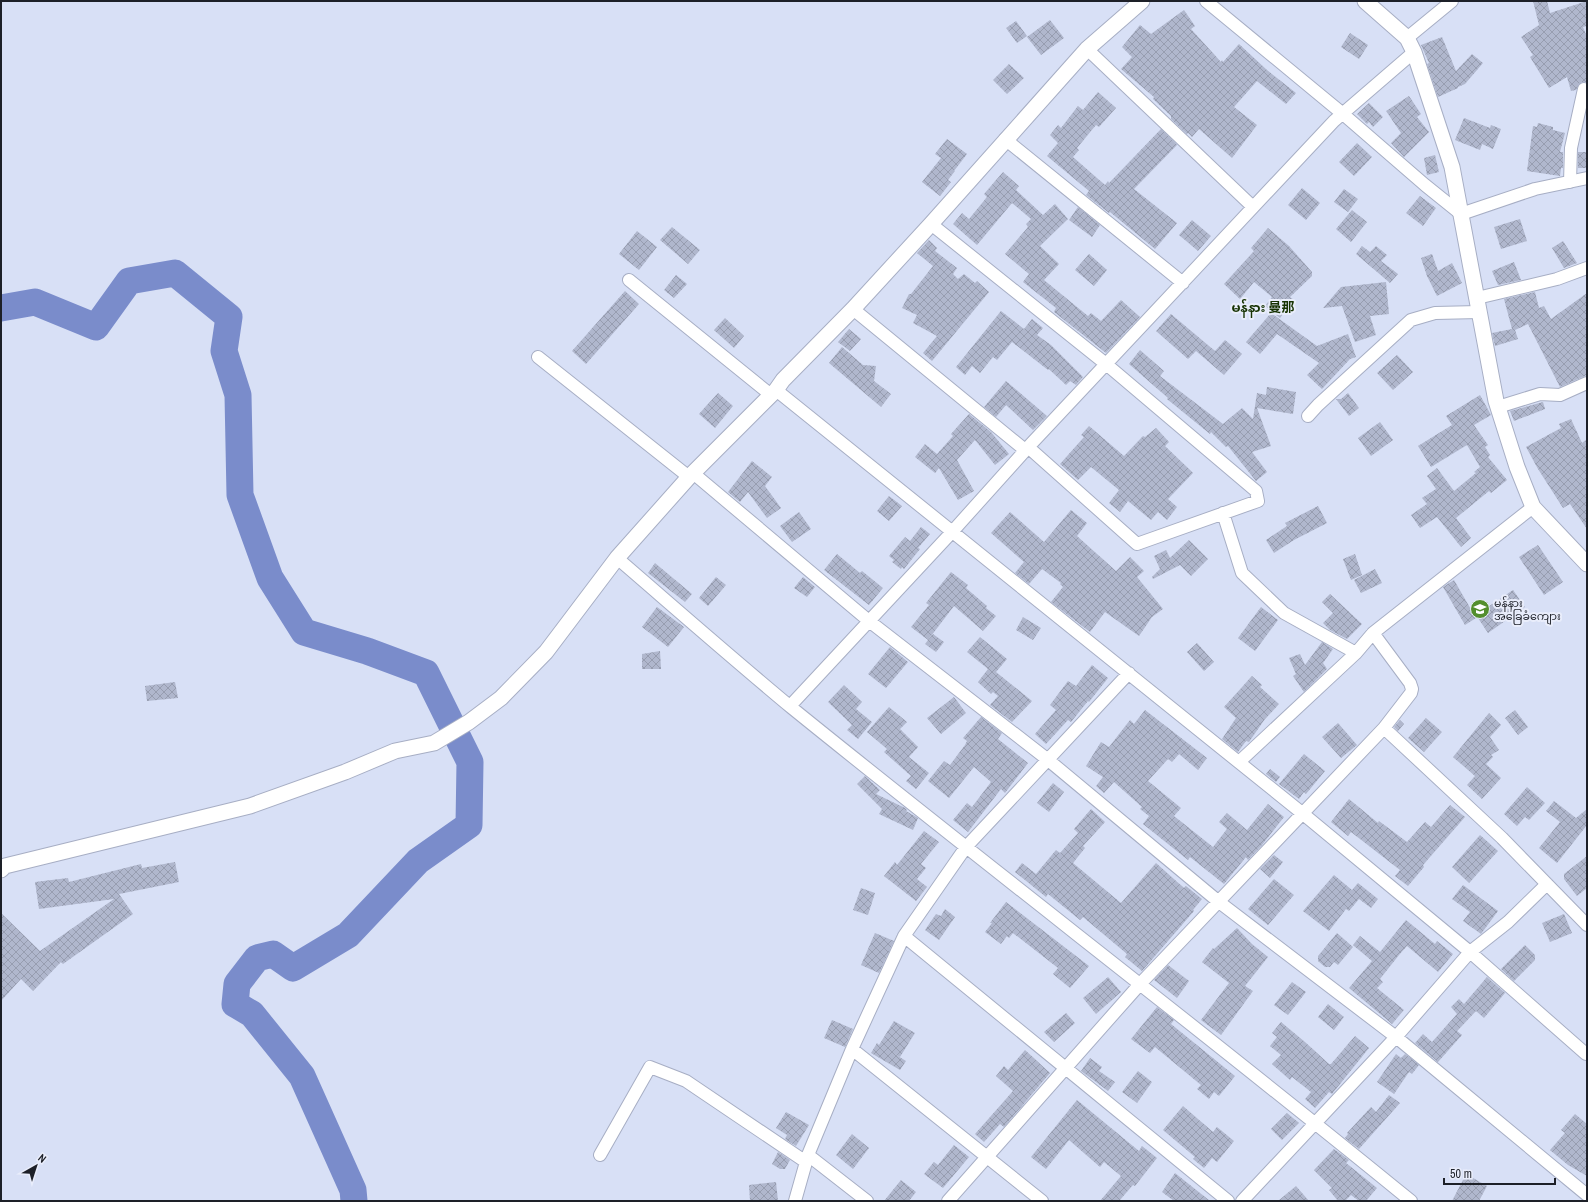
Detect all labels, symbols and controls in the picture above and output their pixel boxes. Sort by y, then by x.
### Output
district label: မန်နား 曼那 [1232,298,1294,318]
place label: မန်နား အခြေခံကျေား [1494,596,1561,625]
school or university icon: မန်နား အခြေခံကျေား [1469,598,1491,620]
north arrow [16,1146,56,1186]
text: N [35,1151,49,1166]
scale bar [1444,1160,1555,1186]
text: 50 m [1450,1166,1472,1182]

